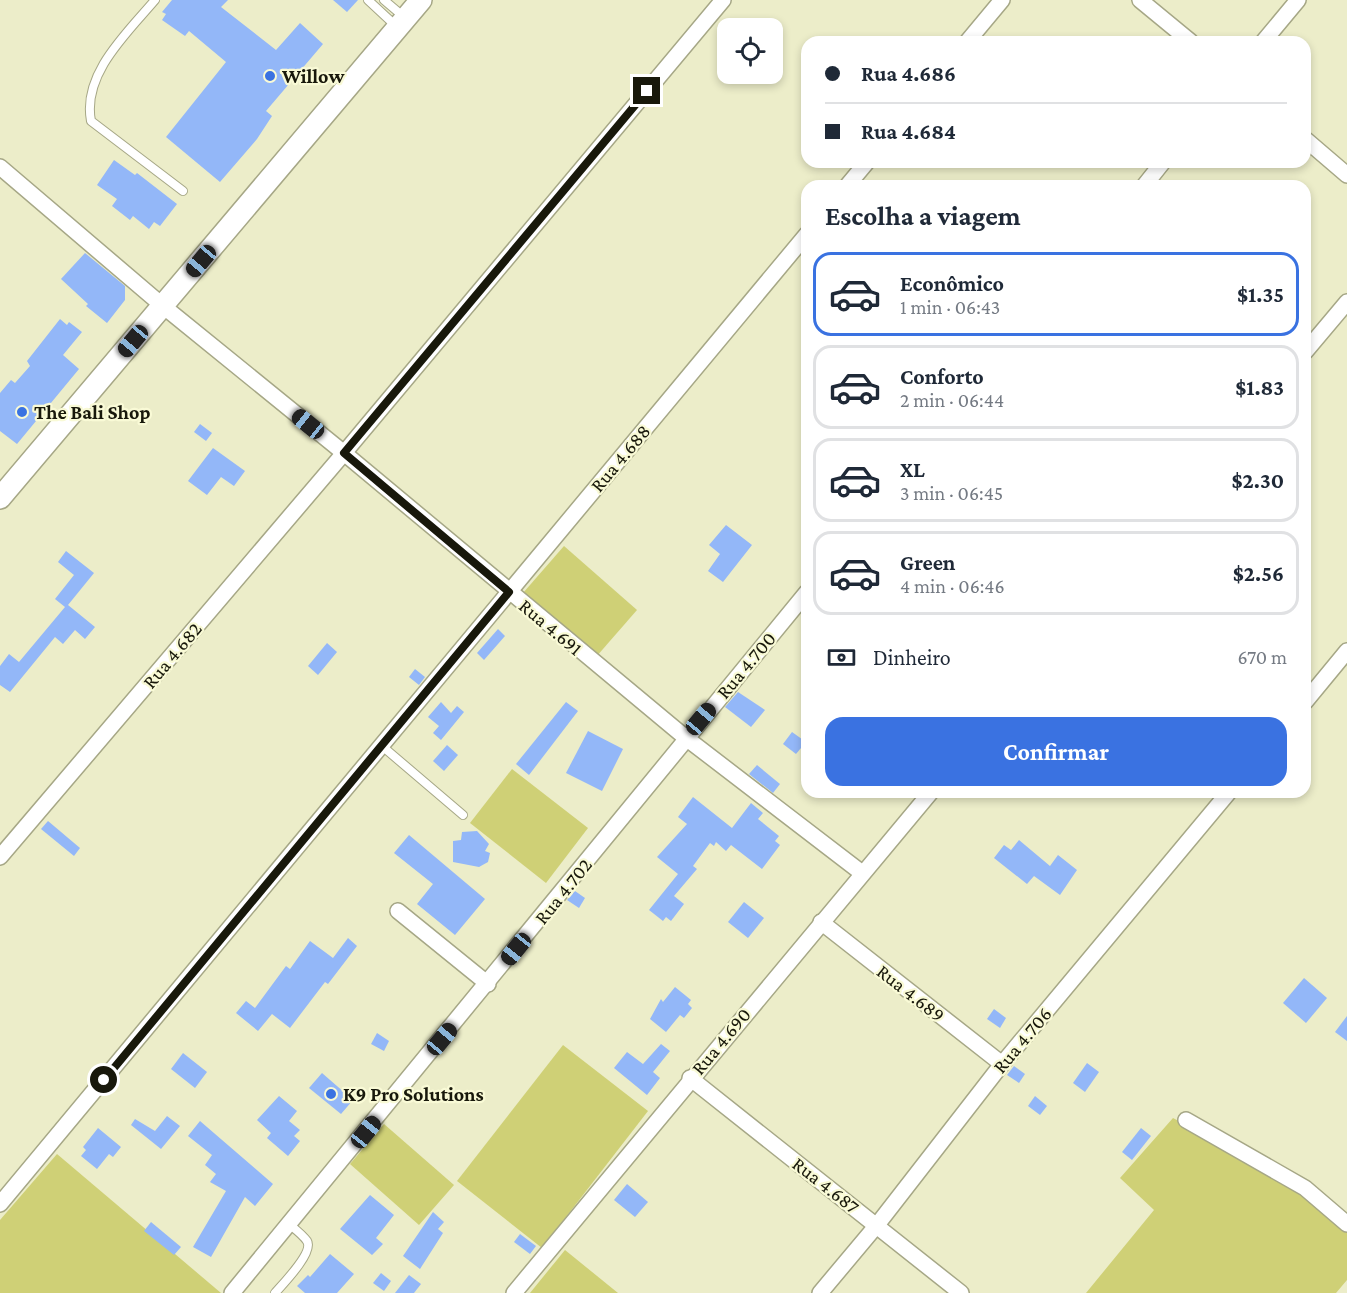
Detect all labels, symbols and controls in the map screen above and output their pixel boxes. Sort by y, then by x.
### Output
map controls [717,18,783,84]
button: locate [717,18,783,84]
text: Rua 4.686 [861,61,956,86]
place label: Willow [281,65,345,87]
marker: Willow [263,69,277,83]
route end [633,77,660,104]
text: Rua 4.684 [861,119,956,144]
text: Escolha a viagem [825,201,1021,231]
car [183,241,219,281]
icon: car [828,267,882,321]
text: Econômico [900,271,1004,296]
text: $1.35 [1237,282,1284,307]
text: 1 min · 06:43 [900,296,1000,318]
car [115,321,151,361]
icon: car [828,360,882,414]
text: Conforto [900,364,984,389]
text: $1.83 [1235,375,1284,400]
text: 2 min · 06:44 [900,389,1004,411]
place label: The Bali Shop [34,401,150,423]
marker: The Bali Shop [15,405,29,419]
car [288,406,328,442]
street label: Rua 4.688 [586,420,654,496]
icon: car [828,453,882,507]
text: XL [900,457,925,482]
text: $2.30 [1232,468,1284,493]
text: 3 min · 06:45 [900,482,1003,504]
icon: car [828,546,882,600]
text: Green [900,550,956,575]
text: $2.56 [1233,561,1284,586]
text: 4 min · 06:46 [900,575,1005,597]
street label: Rua 4.691 [515,594,587,660]
street label: Rua 4.682 [138,618,206,692]
street label: Rua 4.700 [712,627,780,703]
icon: cash [825,641,858,674]
text: Dinheiro [873,645,951,670]
text: 670 m [1238,646,1287,668]
car [683,699,719,739]
button: Confirmar [825,717,1287,786]
street label: Rua 4.702 [530,854,596,928]
car [498,929,534,969]
street label: Rua 4.689 [873,960,949,1026]
street label: Rua 4.690 [687,1003,755,1079]
street label: Rua 4.706 [988,1003,1056,1077]
car [424,1019,460,1059]
route start [90,1066,117,1093]
place label: K9 Pro Solutions [343,1083,484,1105]
marker: K9 Pro Solutions [324,1087,338,1101]
car [348,1112,384,1152]
street label: Rua 4.687 [788,1152,864,1218]

